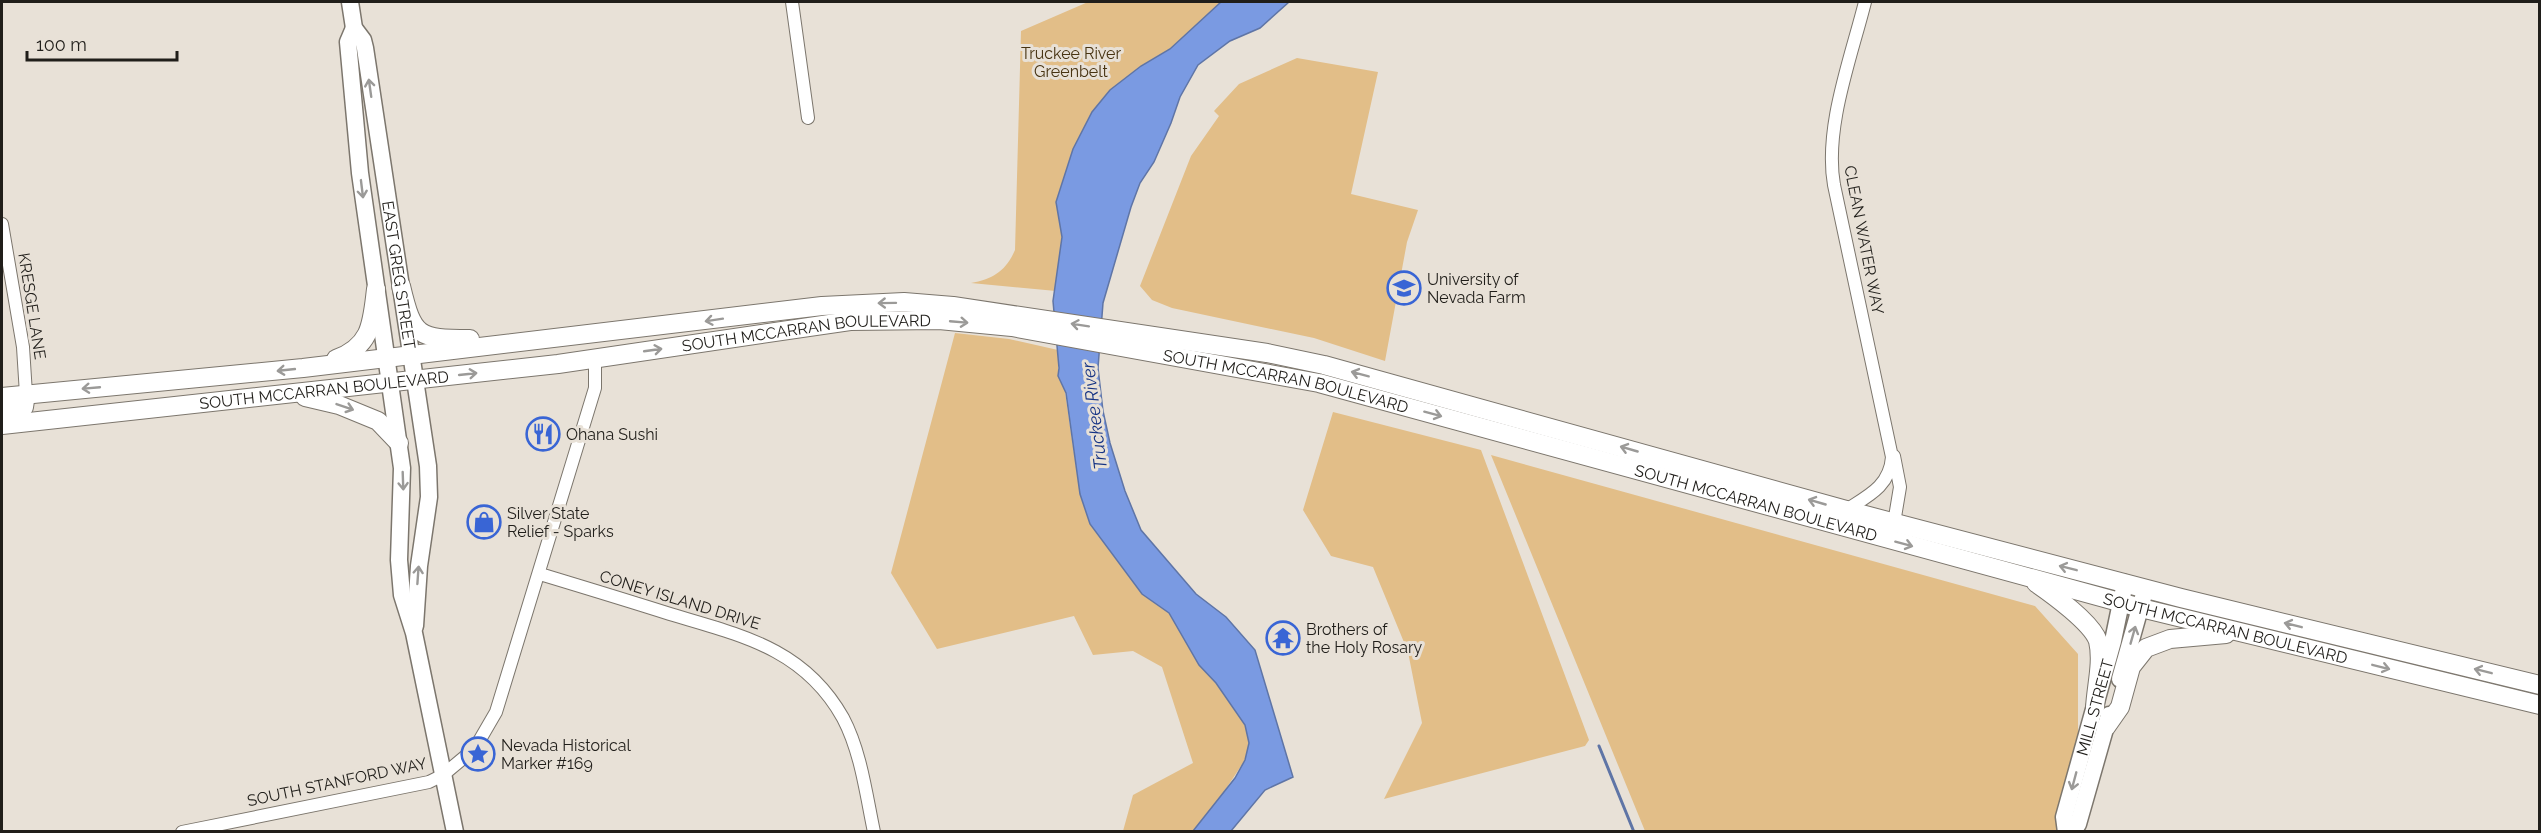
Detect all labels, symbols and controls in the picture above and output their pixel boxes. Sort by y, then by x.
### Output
scale bar [27,24,177,62]
text: 100 m [36,34,87,55]
park label: Truckee River Greenbelt [1021,44,1122,81]
one-way arrow [365,78,376,98]
street label: CLEAN WATER WAY [1840,164,1888,317]
one-way arrow [357,179,368,198]
street label: EAST GREG STREET [379,199,420,351]
street label: KRESGE LANE [14,251,50,361]
school or university icon: University of Nevada Farm [1386,270,1422,306]
place label: University of Nevada Farm [1427,270,1526,307]
one-way arrow [877,297,897,308]
street label: SOUTH MCCARRAN BOULEVARD [681,311,931,355]
one-way arrow [705,314,724,325]
one-way arrow [948,317,968,328]
one-way arrow [1071,319,1090,330]
one-way arrow [643,345,663,356]
street label: SOUTH MCCARRAN BOULEVARD [1162,345,1411,417]
water label: Truckee River [1077,360,1111,471]
one-way arrow [276,365,296,376]
street label: SOUTH MCCARRAN BOULEVARD [198,367,450,413]
one-way arrow [458,368,477,379]
one-way arrow [1351,368,1370,380]
one-way arrow [82,383,102,394]
one-way arrow [335,403,354,414]
one-way arrow [1423,409,1442,420]
restaurant icon: Ohana Sushi [525,416,561,452]
place label: Ohana Sushi [566,425,658,444]
one-way arrow [1620,443,1639,454]
street label: SOUTH MCCARRAN BOULEVARD [1633,460,1879,545]
one-way arrow [397,470,409,490]
one-way arrow [1808,496,1827,507]
shop icon: Silver State Relief - Sparks [466,504,502,540]
place label: Silver State Relief - Sparks [507,504,614,541]
one-way arrow [1895,539,1914,550]
one-way arrow [2059,562,2078,574]
one-way arrow [413,565,424,585]
street label: CONEY ISLAND DRIVE [597,566,763,634]
street label: SOUTH MCCARRAN BOULEVARD [2101,589,2349,667]
one-way arrow [2284,619,2303,631]
temple icon: Brothers of the Holy Rosary [1265,620,1301,656]
place label: Brothers of the Holy Rosary [1306,620,1423,657]
one-way arrow [2128,626,2139,645]
street label: MILL STREET [2072,657,2117,758]
one-way arrow [2371,662,2390,673]
one-way arrow [2473,664,2492,676]
place icon: Nevada Historical Marker #169 [460,736,496,772]
place label: Nevada Historical Marker #169 [501,736,632,773]
street label: SOUTH STANFORD WAY [245,754,429,810]
one-way arrow [2068,771,2079,790]

